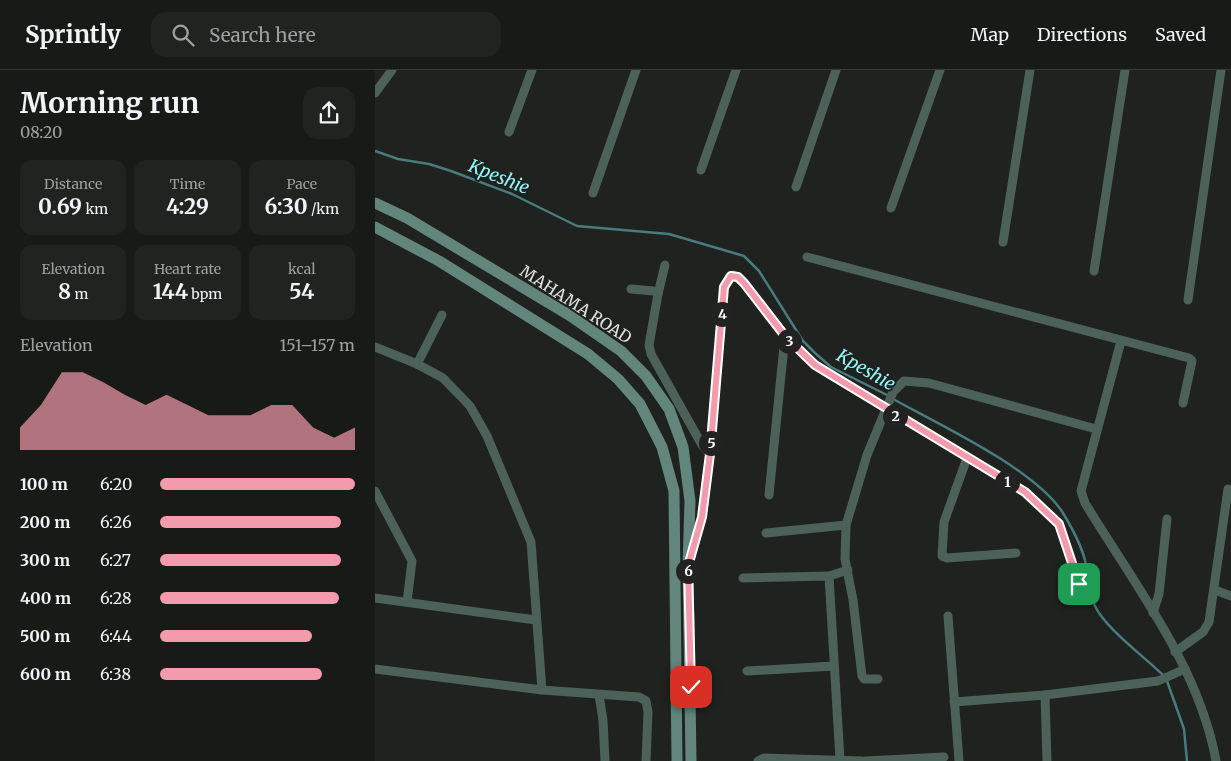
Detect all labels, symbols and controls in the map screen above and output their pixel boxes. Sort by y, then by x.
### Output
search box [151,12,501,57]
text: Sprintly [25,19,121,50]
icon: search [169,21,197,49]
text: Search here [209,23,316,47]
text: Map [971,23,1009,46]
text: Directions [1037,23,1127,46]
text: Saved [1155,23,1206,46]
text: Morning run [20,85,199,121]
button: share [303,87,355,139]
text: 08:20 [20,122,62,142]
water label: Kpeshie [464,154,533,199]
text: Distance [44,175,102,193]
text: Time [170,175,205,193]
text: Pace [287,175,317,193]
text: 0.69 [38,193,82,220]
text: 4:29 [166,193,209,220]
text: 6:30 [265,193,308,220]
text: km [82,200,108,218]
text: /km [308,200,339,218]
text: Elevation [41,260,105,278]
text: Heart rate [154,260,221,278]
text: kcal [288,260,316,278]
street label: MAHAMA ROAD [516,260,636,348]
text: 8 [58,278,71,305]
text: 144 [153,278,188,305]
text: 54 [289,278,314,305]
text: m [71,285,88,303]
text: bpm [188,285,222,303]
pin: 4 [709,302,735,326]
text: 4 [718,305,727,323]
pin: 3 [777,328,801,354]
text: 3 [785,332,794,350]
text: Elevation [20,335,93,355]
text: 151–157 m [280,335,355,355]
water label: Kpeshie [832,343,900,396]
pin: 2 [883,404,907,428]
text: 2 [891,407,900,425]
pin: 5 [699,430,723,456]
text: 5 [707,434,716,452]
pin: 1 [995,470,1019,494]
text: 1 [1004,473,1011,491]
text: 100 m [20,474,68,494]
text: 6:20 [100,474,132,494]
text: 200 m [20,512,70,532]
text: 6:26 [100,512,132,532]
text: 300 m [20,550,70,570]
text: 6:27 [100,550,131,570]
pin: 6 [675,558,701,584]
text: 6 [684,562,693,580]
pin [1058,563,1100,605]
icon: arrive [1065,570,1093,598]
text: 400 m [20,588,71,608]
text: 6:28 [100,588,132,608]
text: 500 m [20,626,70,646]
text: 6:44 [100,626,132,646]
text: 600 m [20,664,71,684]
text: 6:38 [100,664,131,684]
pin [670,666,712,708]
icon: check [677,673,705,701]

